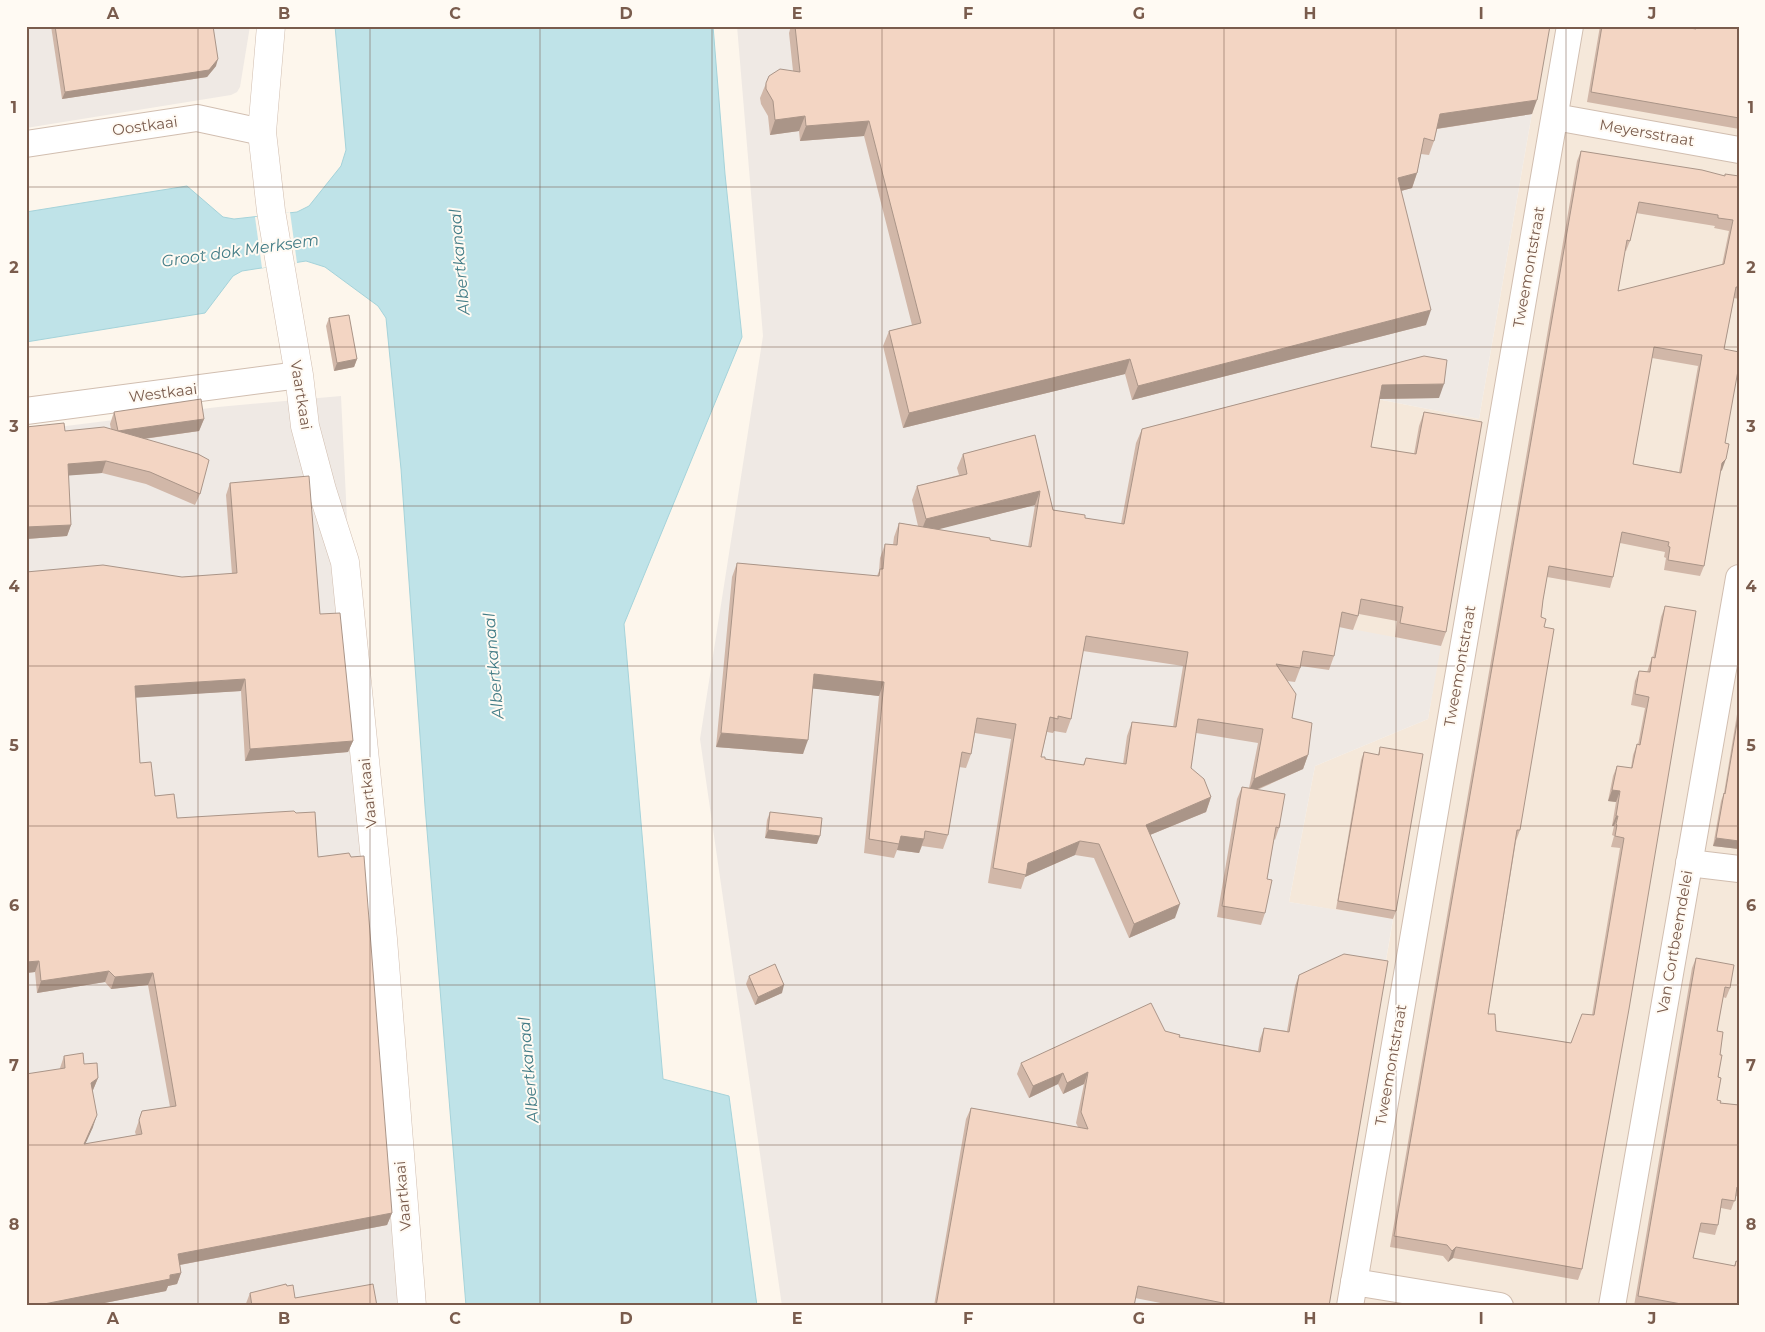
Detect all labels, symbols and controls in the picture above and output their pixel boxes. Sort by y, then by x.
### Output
text: A [106,4,120,23]
text: B [278,4,290,23]
text: C [449,4,461,23]
text: D [619,4,633,23]
text: E [792,4,802,23]
text: F [963,4,973,23]
text: G [1133,4,1145,23]
text: H [1304,4,1316,23]
text: I [1478,4,1484,23]
text: J [1647,4,1656,23]
text: 1 [11,98,17,117]
text: 1 [1748,98,1754,117]
street label: Oostkaai [111,112,179,140]
street label: Meyersstraat [1598,115,1696,150]
street label: Tweemontstraat [1508,205,1549,329]
water label: Albertkanaal [445,207,474,317]
water label: Groot dok Merksem [160,230,320,271]
text: 2 [9,258,19,277]
text: 2 [1746,258,1756,277]
street label: Vaartkaai [287,359,316,431]
street label: Westkaai [128,379,198,406]
text: 3 [8,417,19,436]
text: 3 [1745,417,1756,436]
text: 4 [8,577,20,596]
text: 4 [1745,577,1757,596]
street label: Tweemontstraat [1439,604,1480,728]
water label: Albertkanaal [479,611,508,721]
text: 5 [9,736,19,755]
text: 5 [1746,736,1756,755]
street label: Vaartkaai [354,757,381,829]
street label: Van Cortbeemdelei [1653,869,1696,1015]
text: 6 [9,896,19,915]
text: 6 [1746,896,1756,915]
street label: Tweemontstraat [1370,1003,1411,1127]
water label: Albertkanaal [514,1015,543,1125]
text: 7 [9,1056,19,1075]
text: 7 [1746,1056,1756,1075]
street label: Vaartkaai [390,1160,415,1232]
text: 8 [9,1215,19,1234]
text: 8 [1746,1215,1756,1234]
text: A [106,1309,120,1328]
text: B [278,1309,290,1328]
text: C [449,1309,461,1328]
text: D [619,1309,633,1328]
text: E [792,1309,802,1328]
text: F [963,1309,973,1328]
text: G [1133,1309,1145,1328]
text: H [1304,1309,1316,1328]
text: I [1478,1309,1484,1328]
text: J [1647,1309,1656,1328]

